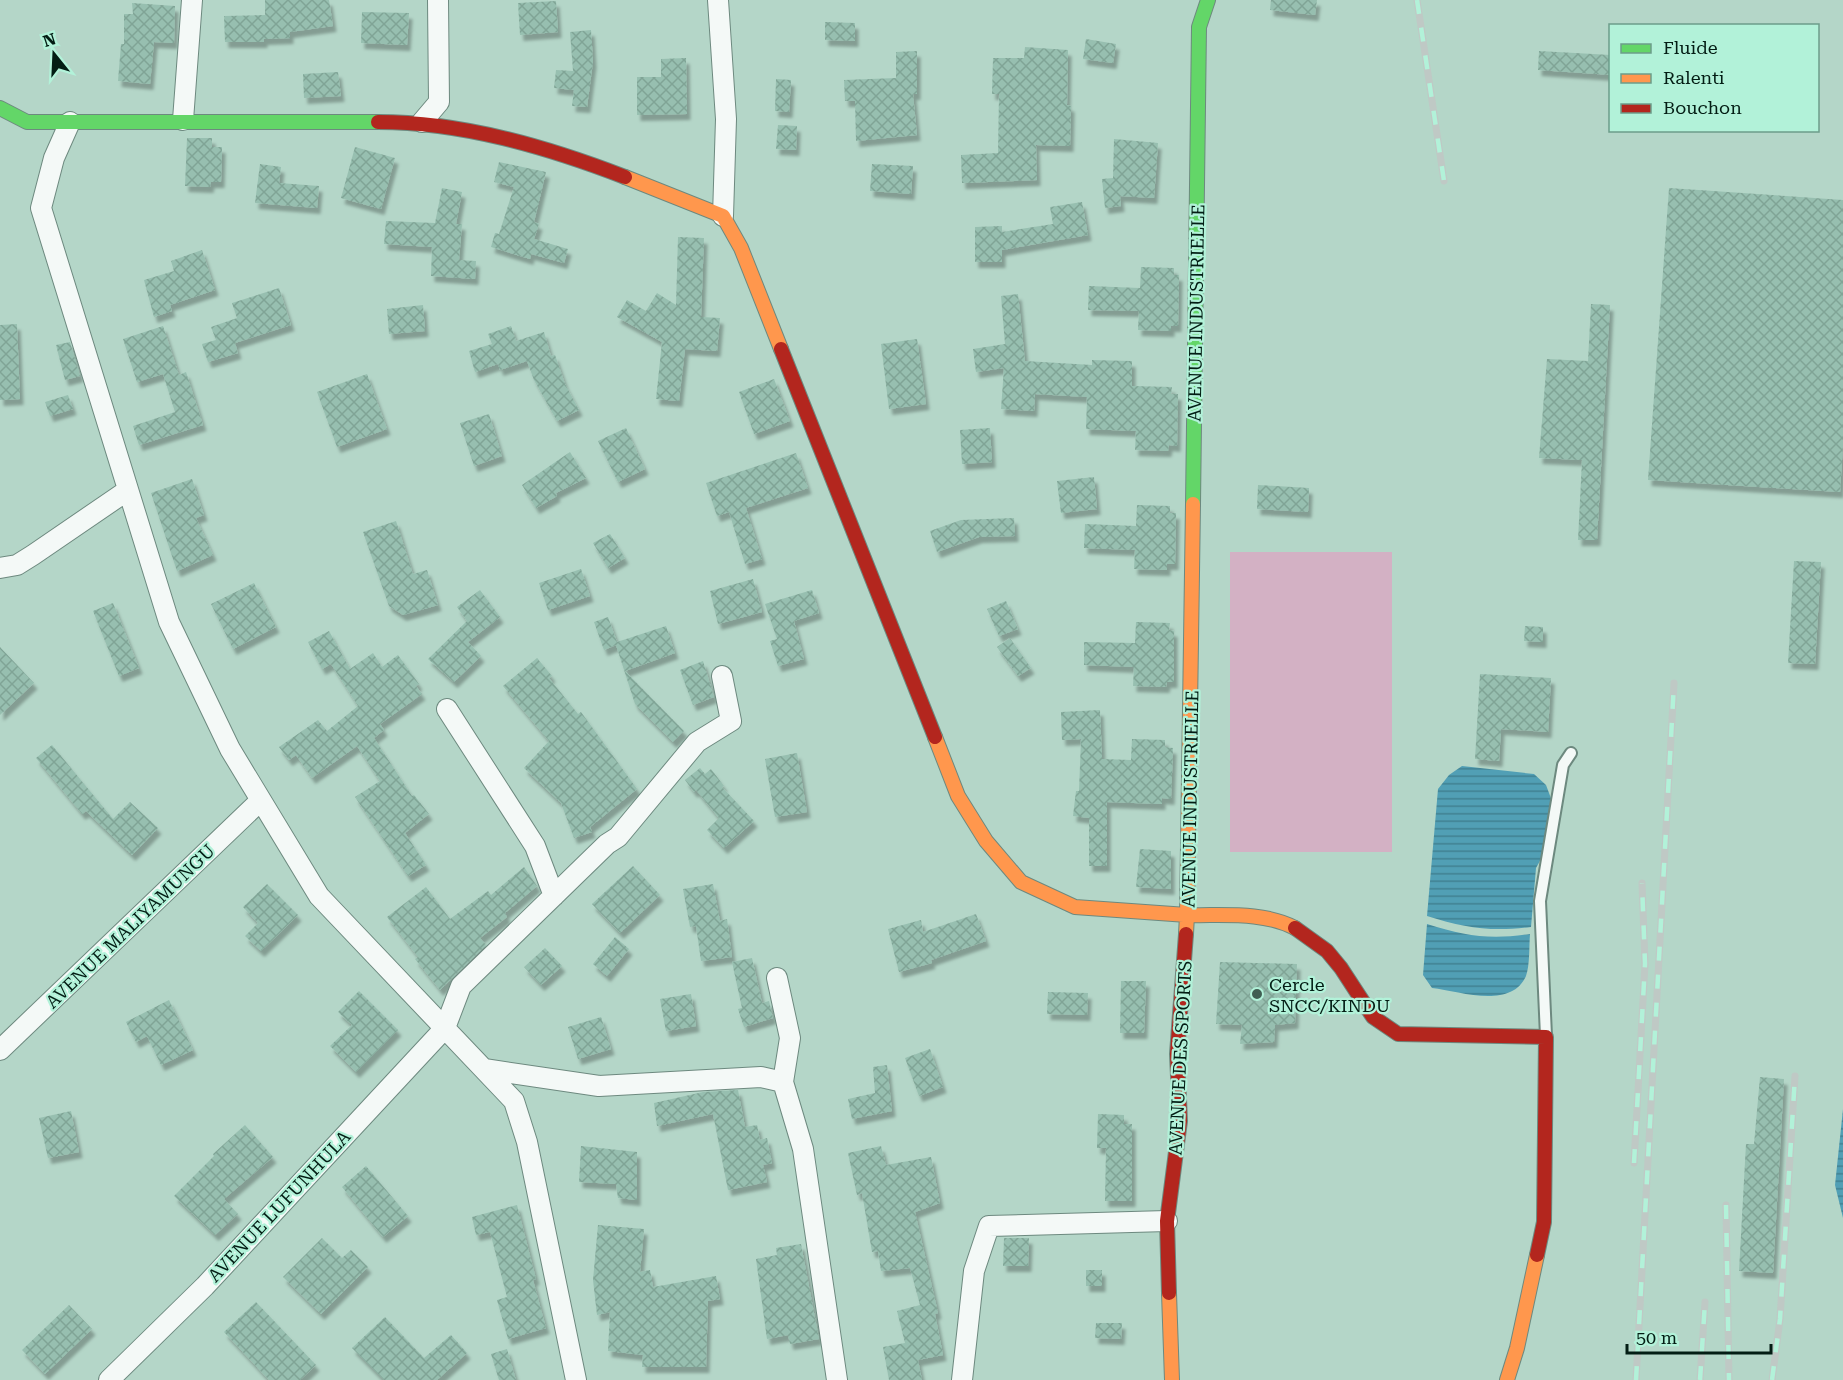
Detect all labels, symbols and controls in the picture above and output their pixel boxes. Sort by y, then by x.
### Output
north arrow [24,24,84,84]
legend [1609,24,1819,132]
text: N [41,29,58,51]
text: Fluide [1663,37,1718,58]
text: Ralenti [1663,67,1725,88]
text: Bouchon [1663,97,1742,118]
street label: AVENUE INDUSTRIELLE [1184,204,1208,422]
street label: AVENUE INDUSTRIELLE [1178,690,1202,908]
street label: AVENUE MALIYAMUNGU [41,840,219,1012]
street label: AVENUE DES SPORTS [1164,960,1196,1156]
place label: Cercle SNCC/KINDU [1269,974,1390,1016]
marker: Cercle SNCC/KINDU [1250,987,1264,1001]
street label: AVENUE LUFUNHULA [203,1126,355,1286]
scale bar [1627,1317,1771,1355]
text: 50 m [1636,1327,1677,1348]

